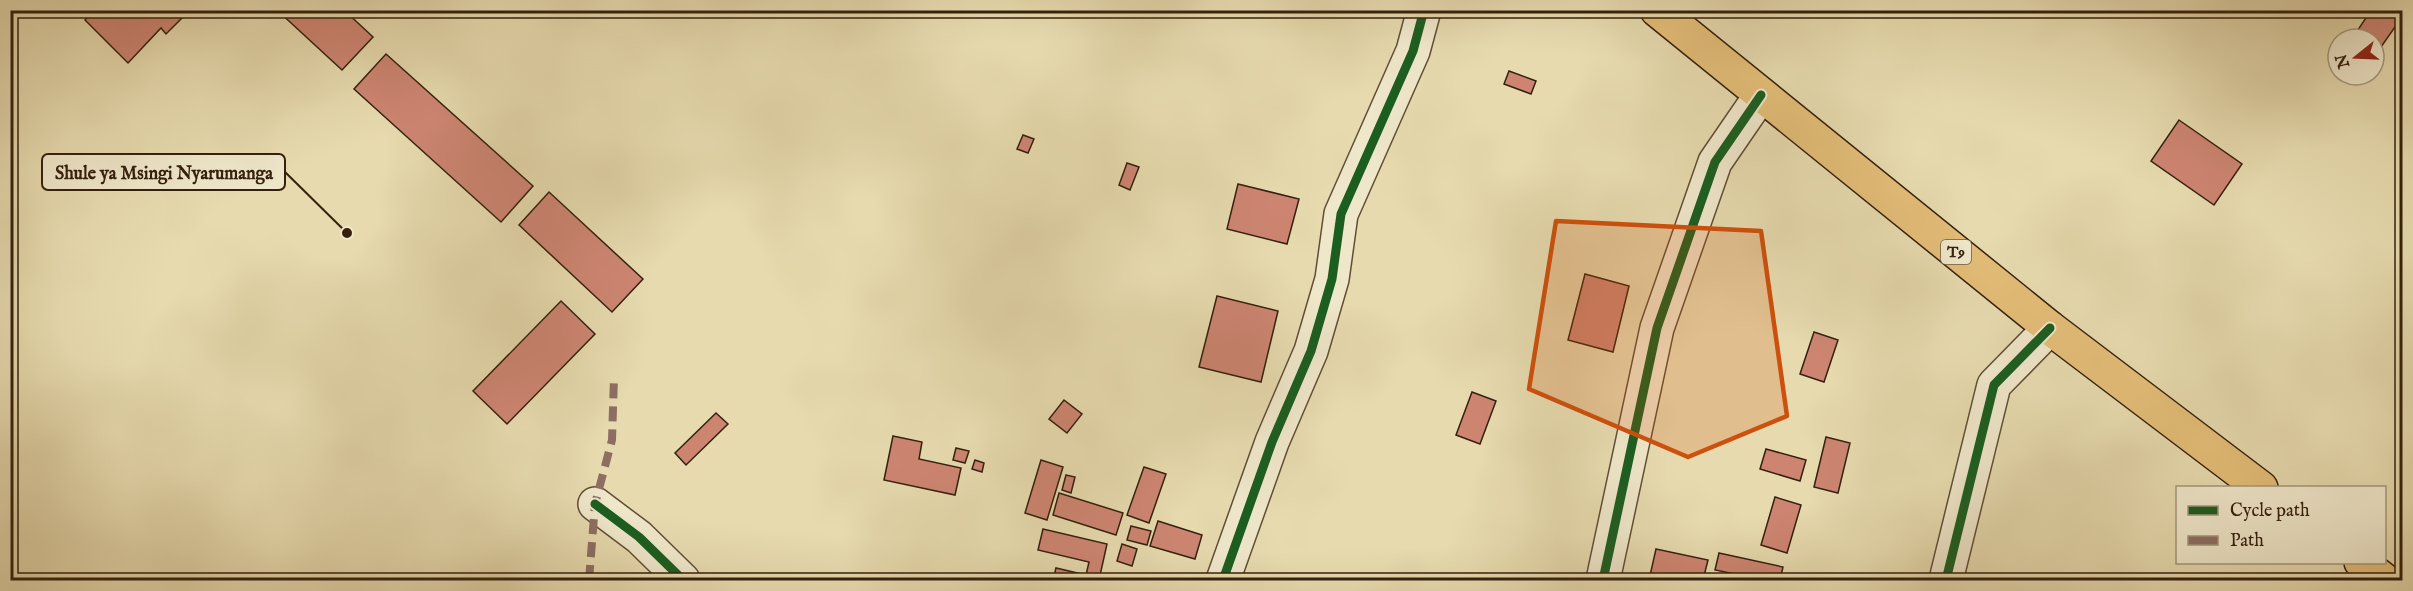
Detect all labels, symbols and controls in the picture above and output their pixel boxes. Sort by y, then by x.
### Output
north arrow [2326,27,2386,87]
text: N [2332,51,2356,72]
callout: Shule ya Msingi Nyarumanga [42,154,285,190]
text: Shule ya Msingi Nyarumanga [55,163,274,186]
road number: T9 [1941,240,1971,264]
legend [2176,486,2386,564]
text: Cycle path [2230,500,2310,523]
text: Path [2230,530,2264,553]

